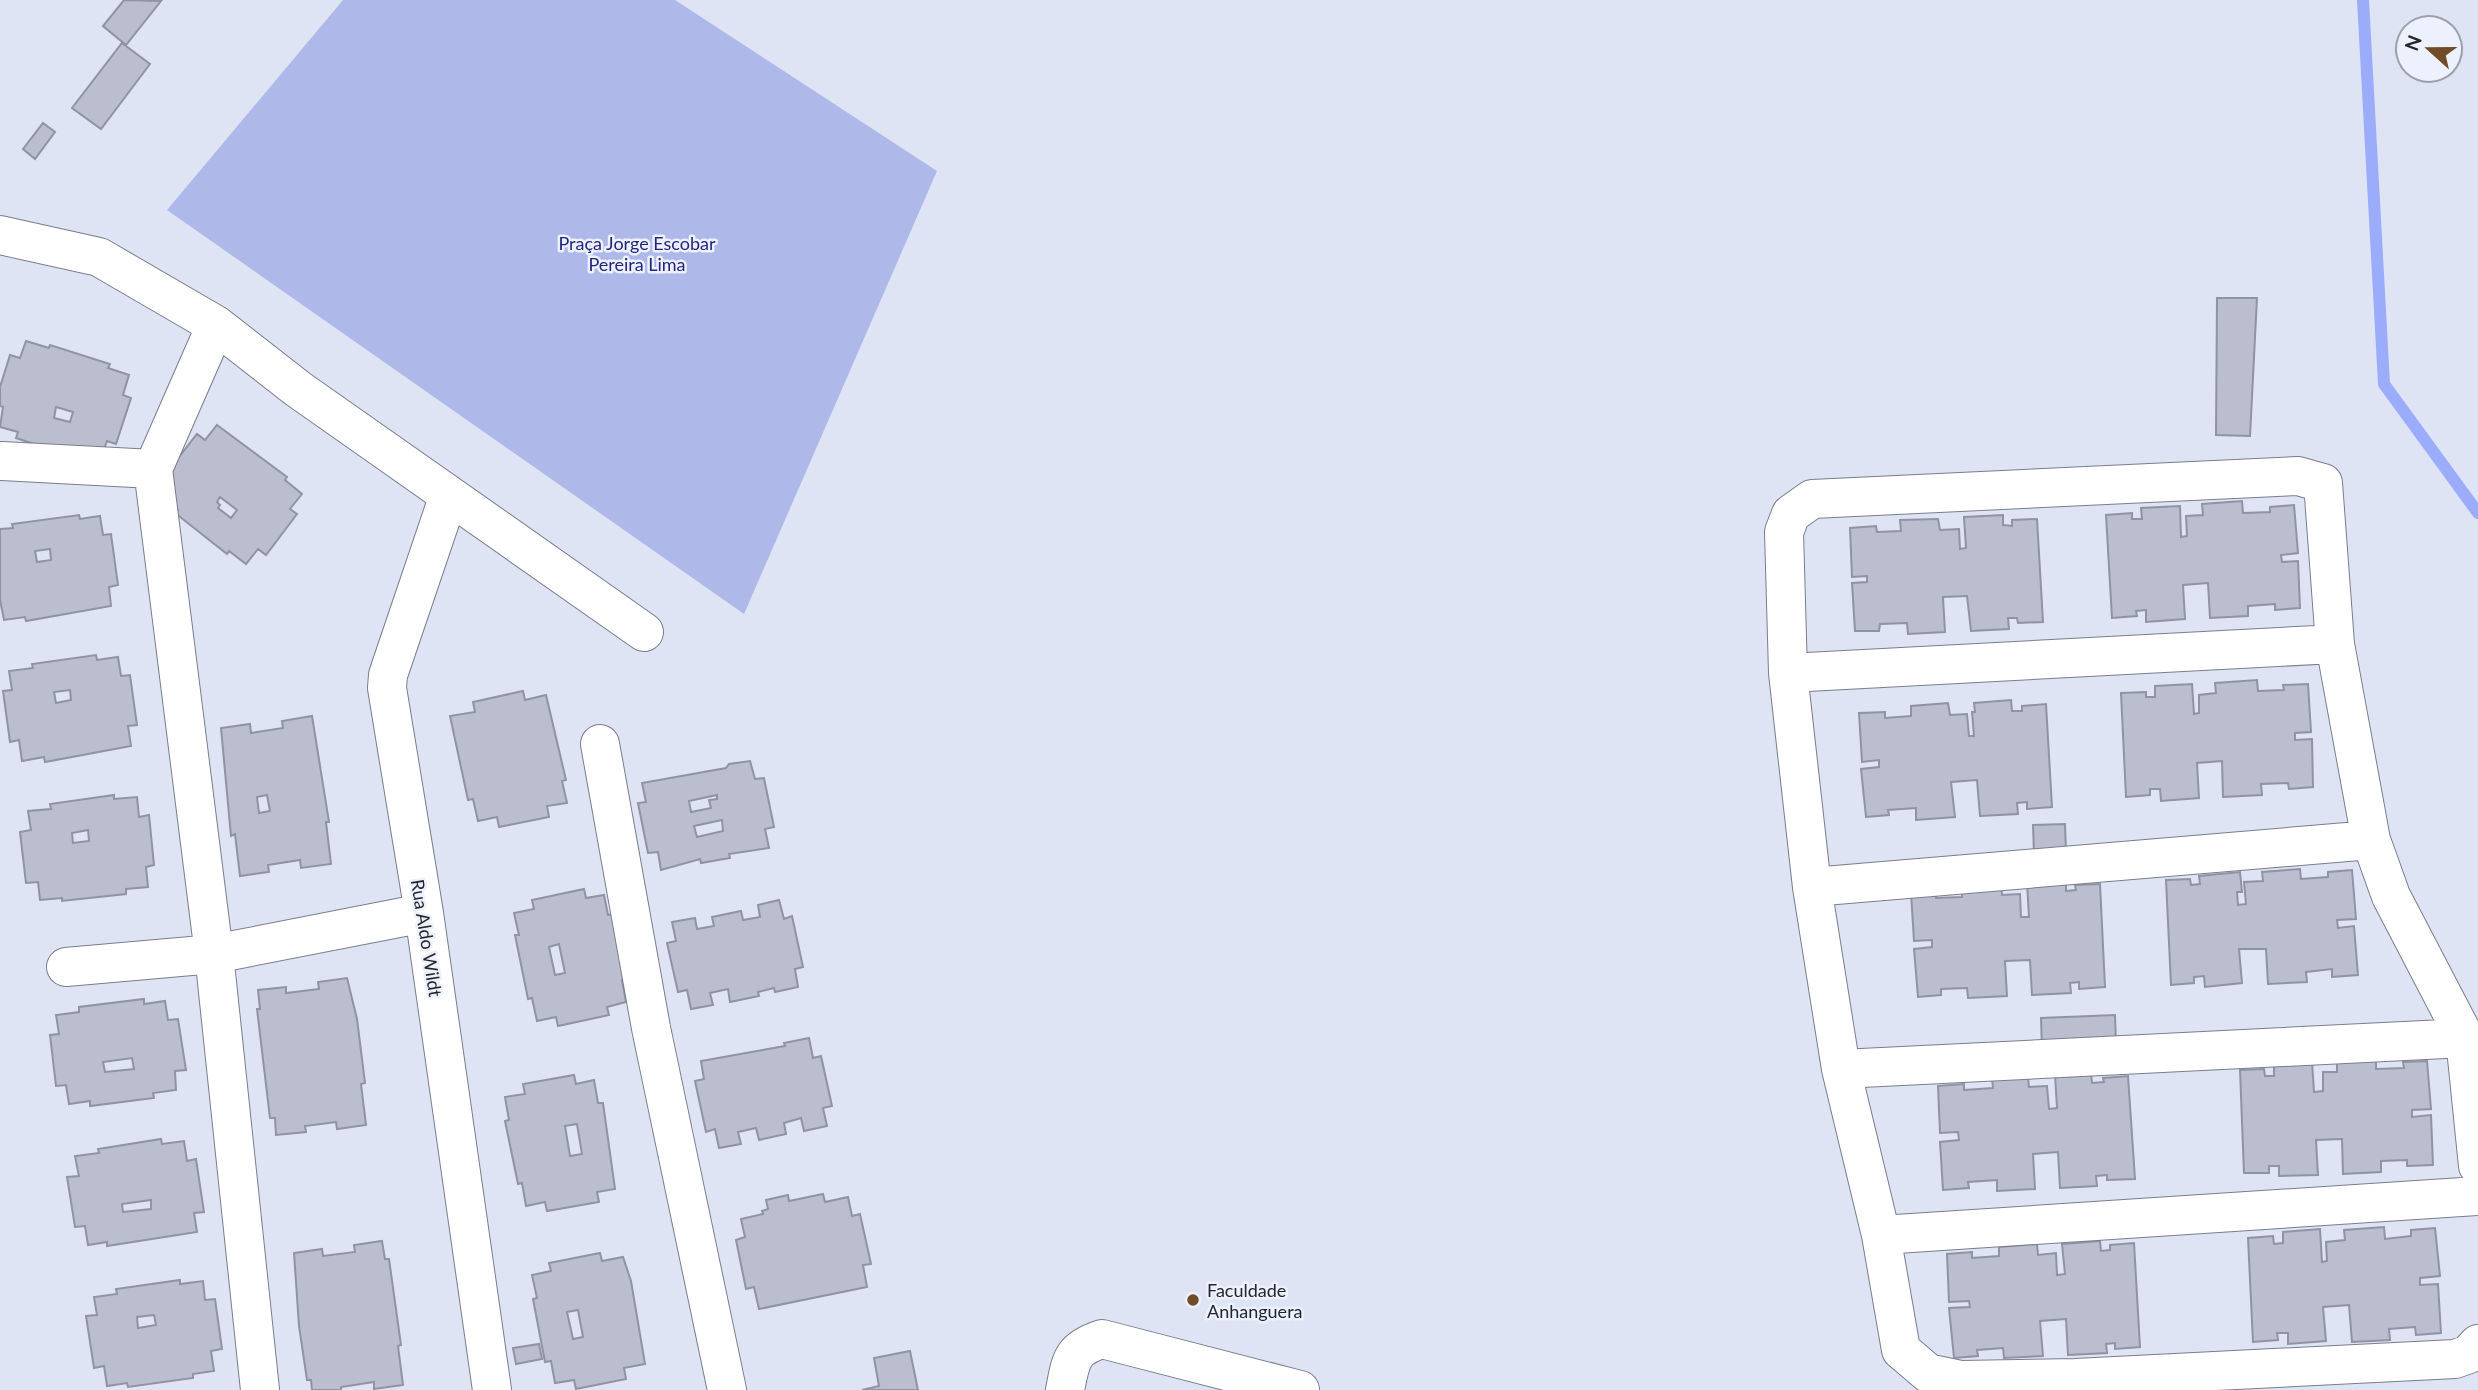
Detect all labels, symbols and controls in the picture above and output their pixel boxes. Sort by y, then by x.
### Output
north arrow [2394,14,2464,84]
text: N [2399,32,2426,54]
park label: Praça Jorge Escobar Pereira Lima [558,232,716,275]
street label: Rua Aldo Wildt [407,878,447,999]
place label: Faculdade Anhanguera [1207,1279,1302,1322]
marker: Faculdade Anhanguera [1185,1292,1201,1308]

